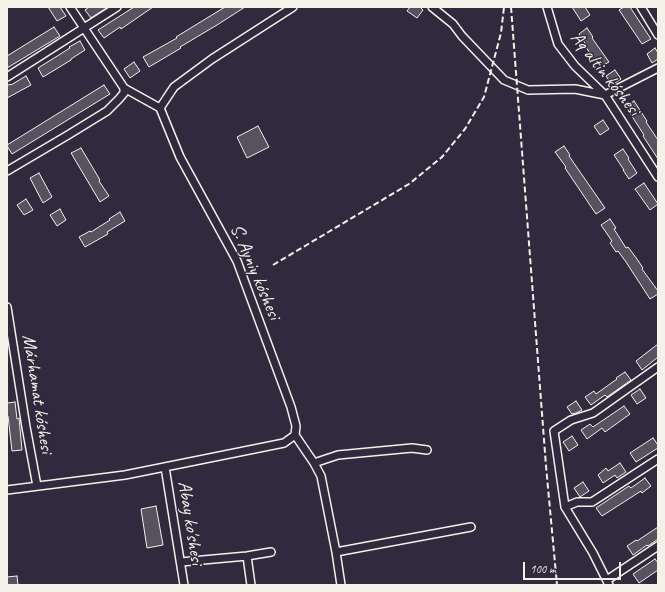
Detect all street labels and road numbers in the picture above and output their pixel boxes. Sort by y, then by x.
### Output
street label: Aq altin kóshesi [565,27,645,121]
street label: S. Ayniy kóshesi [225,221,285,323]
street label: Márhamat kóshesi [16,333,58,455]
street label: Abay ko'shesi [172,480,208,566]

